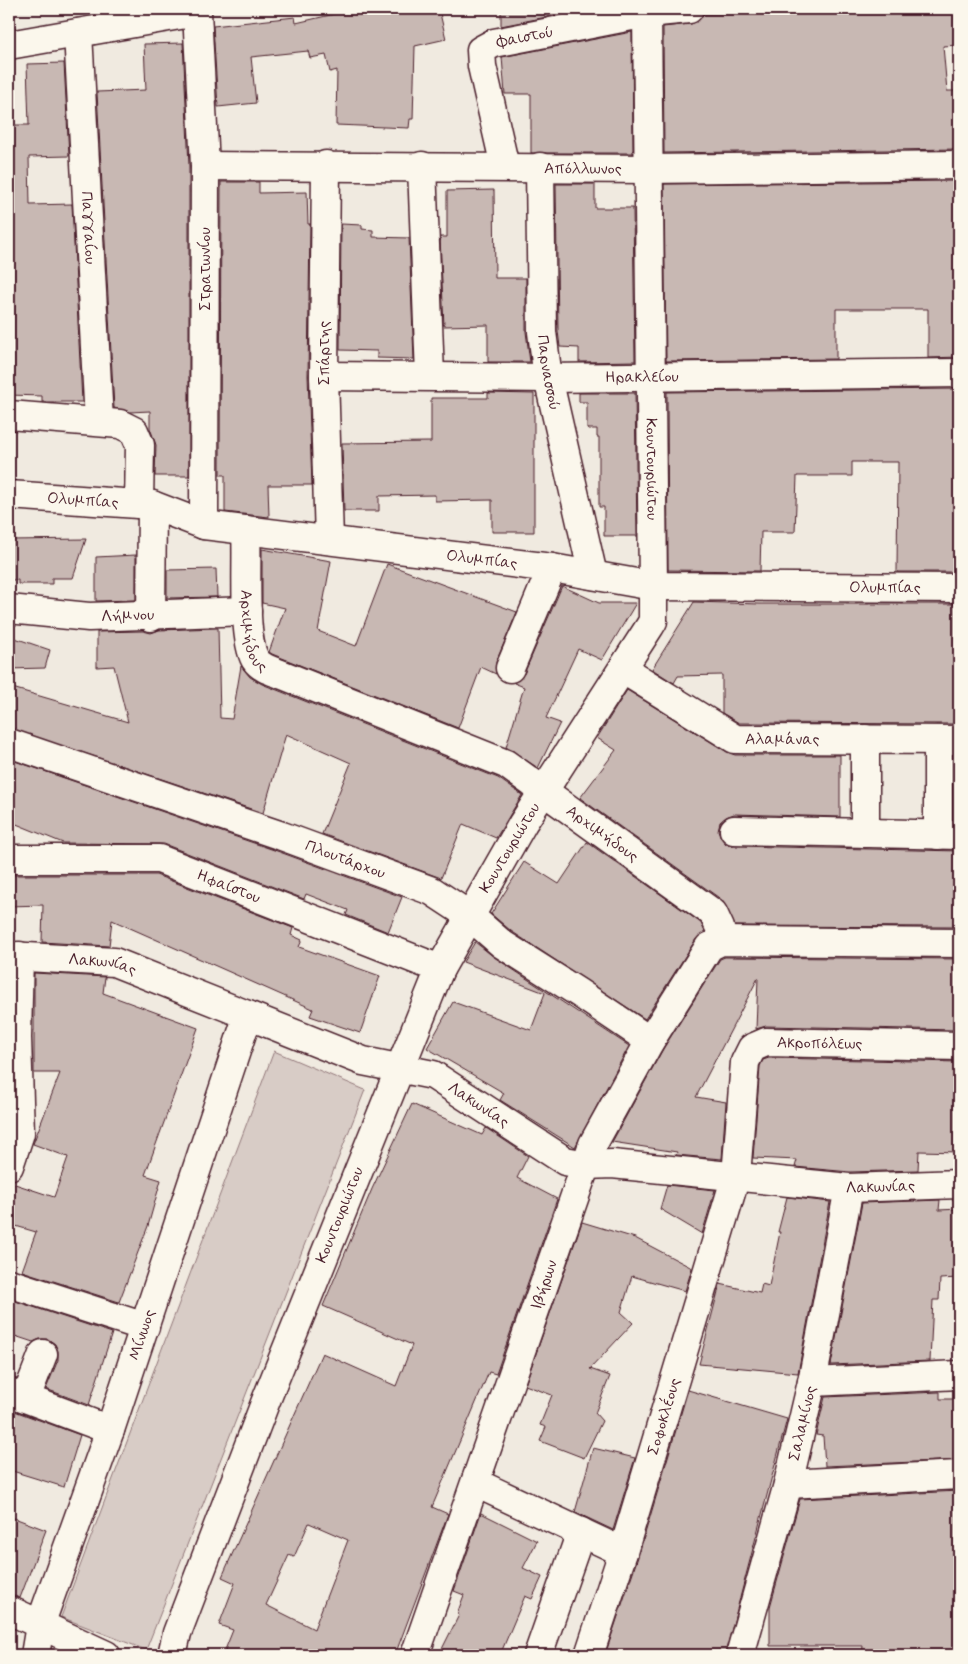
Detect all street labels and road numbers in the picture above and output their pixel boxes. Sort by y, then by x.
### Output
street label: Φαιστού [494,21,555,53]
street label: Απόλλωνος [544,158,622,179]
street label: Παγγαίου [76,191,101,265]
street label: Στρατωνίου [195,227,216,311]
street label: Σπάρτης [314,321,335,385]
street label: Παρνασσού [532,333,566,412]
street label: Ηρακλείου [605,366,679,388]
street label: Κουντουριώτου [641,418,663,520]
street label: Ολυμπίας [46,487,119,513]
street label: Ολυμπίας [445,545,519,574]
street label: Ολυμπίας [849,577,921,598]
street label: Αρχιμήδους [236,590,271,677]
street label: Λήμνου [101,604,155,627]
street label: Αλαμάνας [745,729,820,750]
street label: Κουντουριώτου [475,799,545,897]
street label: Αρχιμήδους [562,800,643,867]
street label: Πλουτάρχου [302,835,388,884]
street label: Ηφαίστου [194,864,264,908]
street label: Λακωνίας [68,949,140,980]
street label: Ακροπόλεως [777,1032,863,1054]
street label: Λακωνίας [444,1077,513,1132]
street label: Κουντουριώτου [311,1164,369,1266]
street label: Λακωνίας [845,1175,915,1199]
street label: Ιβήρων [526,1257,562,1313]
street label: Μίνωος [123,1307,160,1363]
street label: Σοφοκλέους [642,1375,685,1458]
street label: Σαλαμίνος [783,1384,821,1463]

